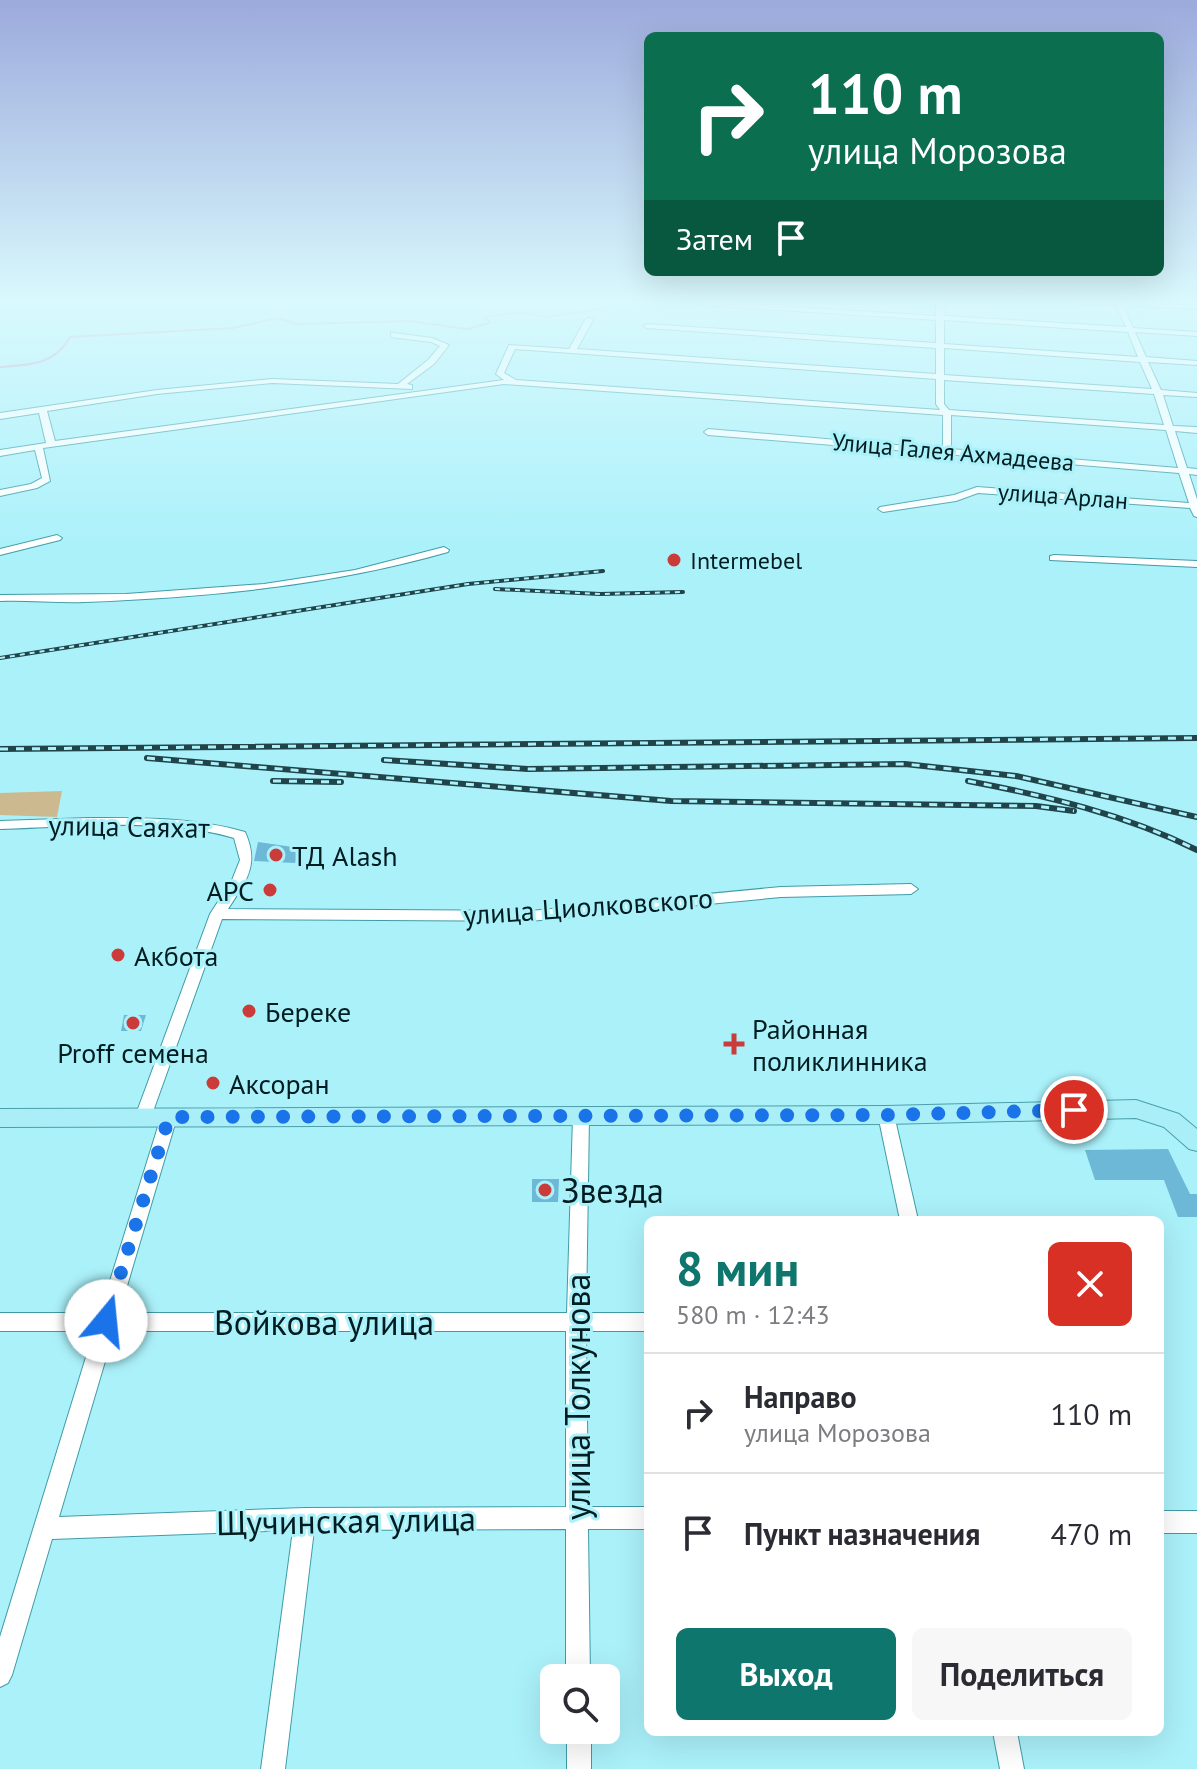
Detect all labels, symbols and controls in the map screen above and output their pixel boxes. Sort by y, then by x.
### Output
text: 110 m [808,57,963,129]
icon: right [676,64,780,168]
text: улица Морозова [808,127,1067,174]
icon: arrive [769,216,813,260]
text: Затем [676,219,753,258]
street label: Улица Галея Ахмадеева [831,426,1075,478]
street label: улица Арлан [997,476,1129,516]
place label: Intermebel [690,545,802,576]
marker: Intermebel [665,551,683,569]
street label: улица Саяхат [48,806,211,846]
place label: ТД Alash [292,837,398,874]
marker: ТД Alash [267,846,285,864]
place label: АРС [206,872,254,909]
street label: улица Циолковского [462,879,714,933]
marker: АРС [261,881,279,899]
place label: Акбота [134,937,218,974]
marker: Акбота [109,946,127,964]
place label: Береке [265,993,351,1030]
marker: Береке [240,1002,258,1020]
place label: Районная поликлинника [752,1010,928,1079]
marker: Proff семена [124,1014,142,1032]
marker: Районная поликлинника [723,1033,745,1055]
place label: Proff семена [57,1034,209,1071]
place label: Аксоран [229,1065,330,1102]
marker: Аксоран [204,1074,222,1092]
pin [1040,1076,1108,1144]
icon: arrive [1052,1088,1096,1132]
place label: Звезда [561,1168,664,1212]
marker: Звезда [536,1181,554,1199]
text: 8 мин [676,1237,799,1299]
button: close [1048,1242,1132,1326]
street label: улица Толкунова [555,1274,599,1520]
position arrow [64,1279,148,1363]
text: 580 m · 12:43 [676,1298,830,1331]
street label: Войкова улица [214,1300,434,1344]
text: Направо [744,1377,857,1416]
icon: right [676,1391,720,1435]
text: 110 m [1051,1394,1132,1433]
text: улица Морозова [744,1416,931,1449]
street label: Щучинская улица [216,1496,476,1544]
icon: arrive [676,1511,720,1555]
text: Пункт назначения [744,1514,980,1553]
text: 470 m [1051,1514,1132,1553]
button: Выход [676,1628,896,1720]
button: Поделиться [912,1628,1132,1720]
map controls [540,1664,620,1744]
button: search [540,1664,620,1744]

